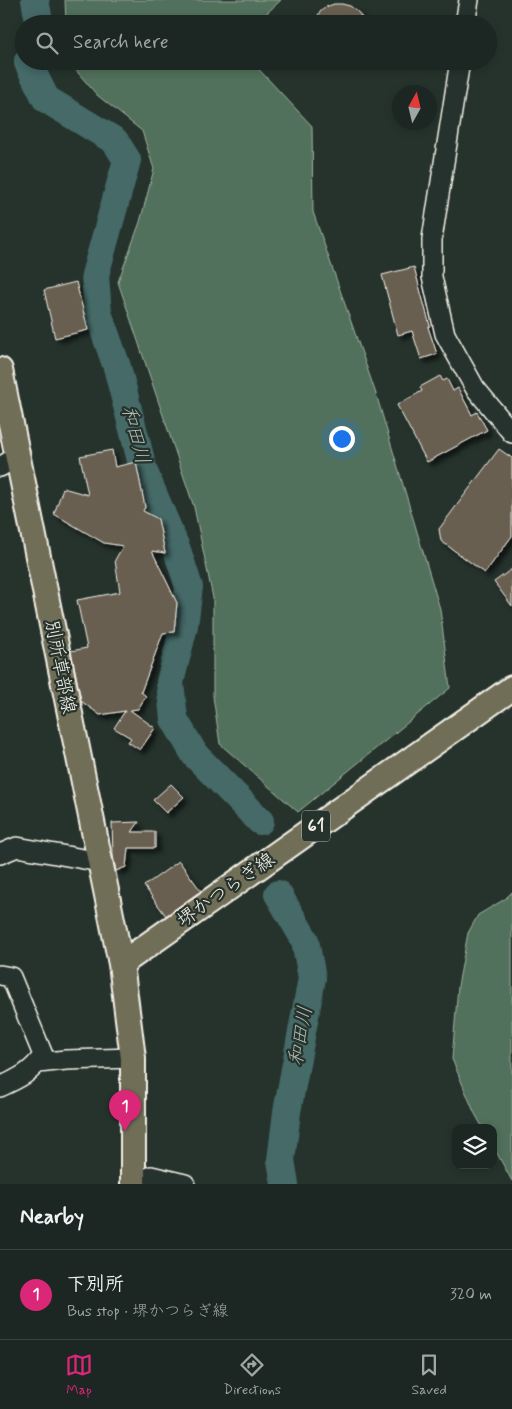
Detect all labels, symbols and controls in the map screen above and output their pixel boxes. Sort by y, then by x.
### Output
search box [15,15,497,70]
icon: search [33,29,61,57]
text: Search here [73,30,169,55]
north arrow [392,85,437,130]
water label: 和田川 [114,403,156,467]
your location [329,426,355,452]
street label: 別所草部線 [39,618,81,716]
road number: 61 [302,810,330,841]
street label: 堺かつらぎ線 [172,847,280,933]
water label: 和田川 [282,1004,320,1068]
pin: 1 [109,1090,141,1131]
map controls [452,1124,497,1169]
button: layers [452,1124,497,1169]
text: Nearby [20,1203,84,1231]
text: 下別所 [67,1272,124,1297]
text: 1 [32,1284,40,1305]
text: 320 m [450,1284,492,1305]
text: Bus stop · 堺かつらぎ線 [67,1301,228,1322]
tab: Map [65,1351,93,1399]
tab: Directions [224,1351,281,1399]
tab: Saved [411,1351,447,1399]

